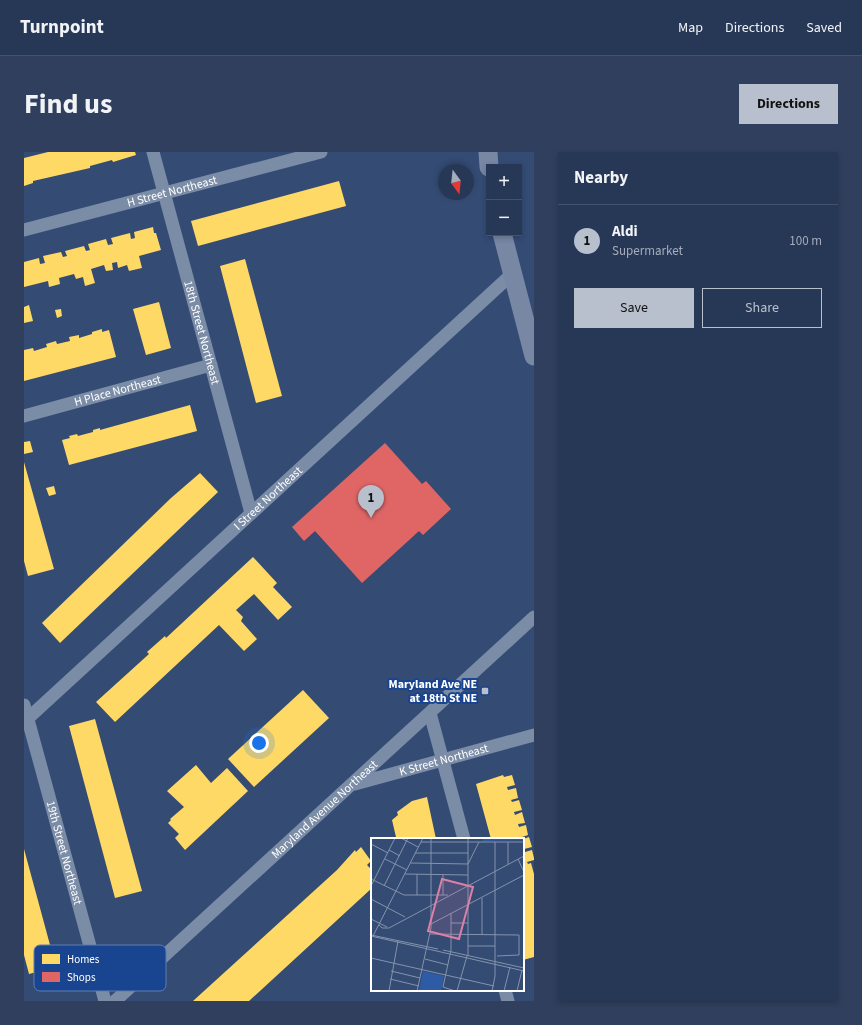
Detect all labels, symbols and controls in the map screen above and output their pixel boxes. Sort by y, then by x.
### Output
text: Turnpoint [20,14,104,41]
text: Map [678,18,703,38]
text: Directions [725,18,784,38]
text: Saved [806,18,842,38]
text: Find us [24,84,112,124]
button: Directions [739,84,838,124]
north arrow [438,164,474,200]
map controls [486,164,522,236]
button: + [486,164,522,200]
text: Nearby [574,166,628,190]
street label: H Street Northeast [125,172,219,212]
button: − [486,200,522,236]
text: Aldi [612,221,638,242]
text: 1 [584,232,590,250]
text: 100 m [789,232,822,250]
text: Supermarket [612,242,683,260]
street label: 18th Street Northeast [179,279,224,387]
button: Save [574,288,694,328]
button: Share [702,288,822,328]
street label: H Place Northeast [72,371,163,411]
street label: I Street Northeast [230,463,306,534]
pin: 1 [358,485,384,518]
place label: Maryland Ave NE at 18th St NE [388,676,477,707]
marker: Maryland Ave NE at 18th St NE [480,686,490,696]
your location [249,733,269,753]
street label: K Street Northeast [397,740,490,780]
street label: Maryland Avenue Northeast [268,756,382,863]
street label: 19th Street Northeast [42,799,86,907]
inset map [371,838,524,991]
legend [34,945,166,991]
text: Homes [67,952,100,967]
text: Shops [67,970,96,985]

